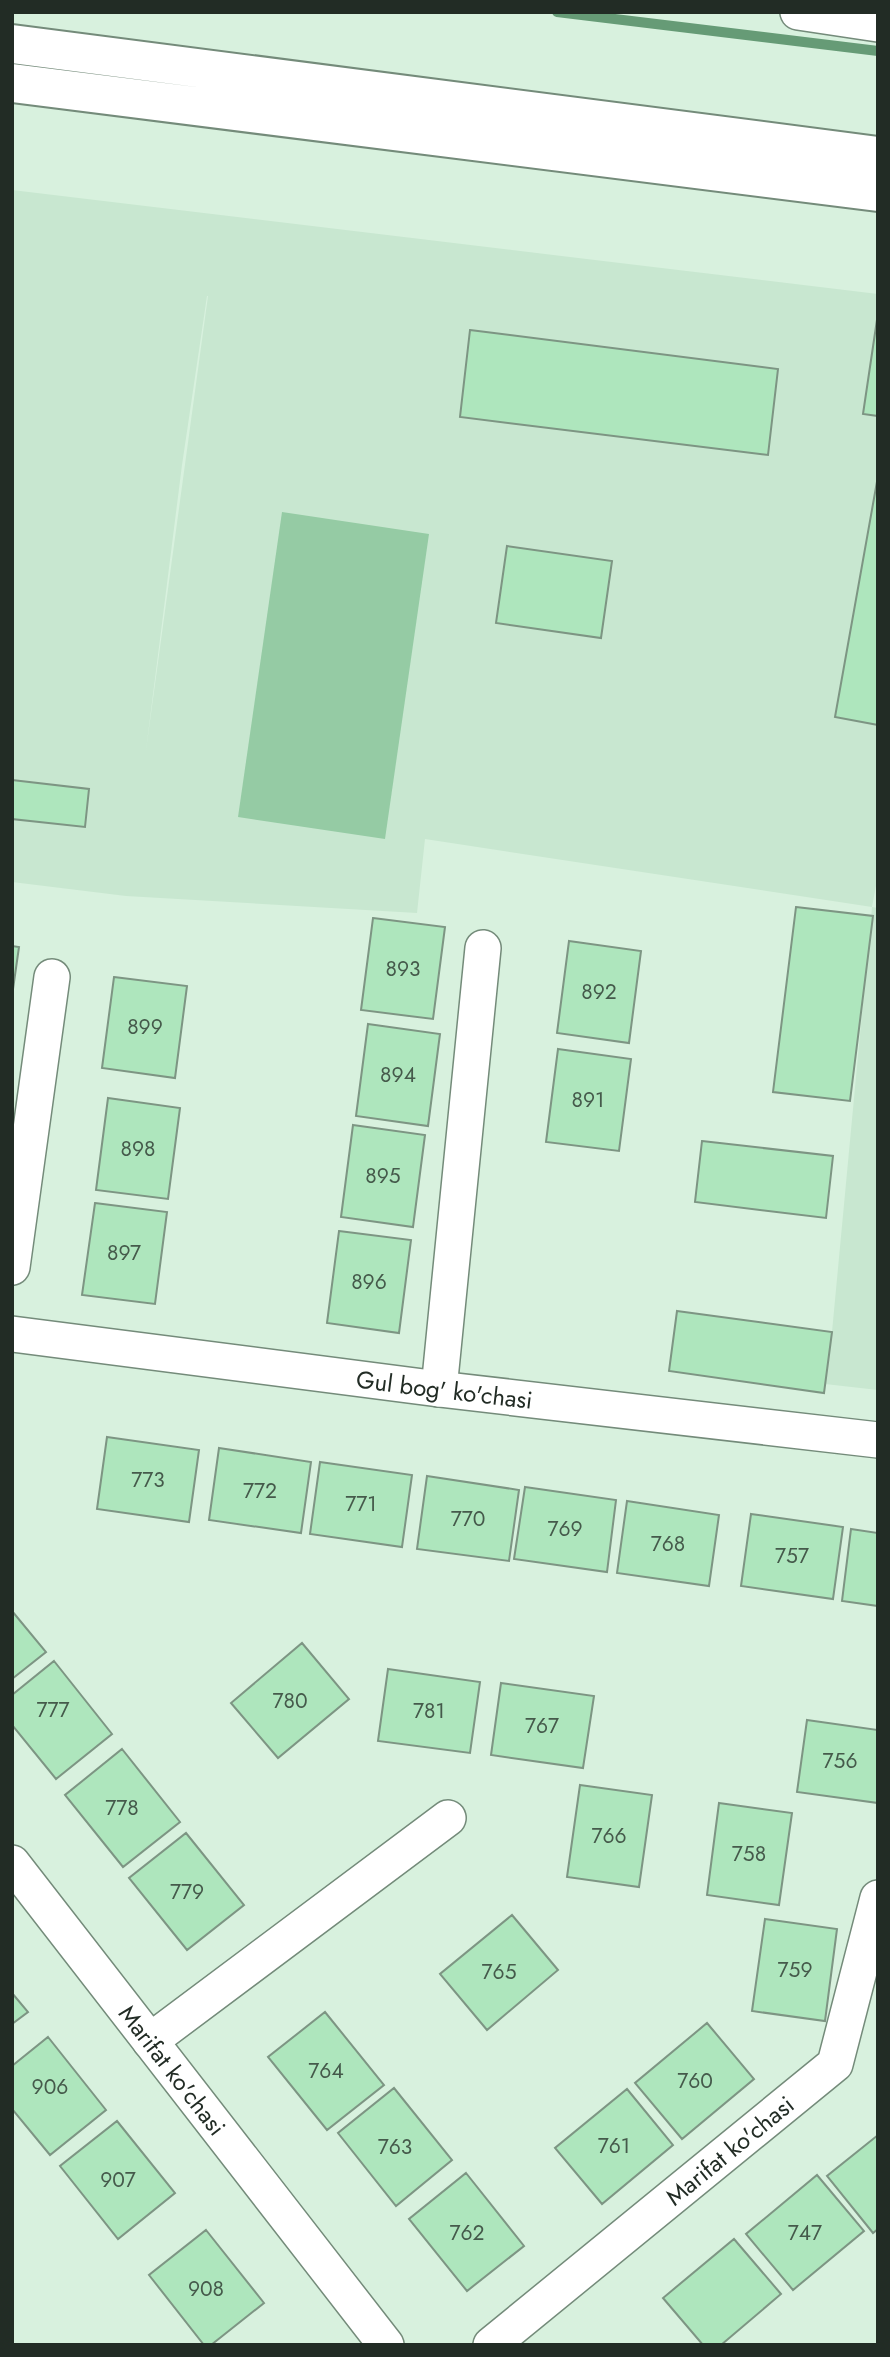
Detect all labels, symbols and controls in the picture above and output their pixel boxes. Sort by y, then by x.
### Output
house number: 893 [385,954,421,984]
house number: 892 [581,977,617,1007]
house number: 899 [127,1012,163,1042]
house number: 894 [380,1060,416,1090]
house number: 891 [571,1085,605,1115]
house number: 898 [120,1134,156,1164]
house number: 895 [365,1161,401,1191]
house number: 897 [107,1238,141,1268]
house number: 896 [351,1267,387,1297]
street label: Gul bog' ko'chasi [354,1361,535,1417]
house number: 773 [131,1465,165,1495]
house number: 772 [243,1476,277,1506]
house number: 771 [345,1489,377,1519]
house number: 770 [451,1504,485,1534]
house number: 769 [547,1514,583,1544]
house number: 768 [651,1529,685,1559]
house number: 757 [775,1541,809,1571]
house number: 780 [272,1686,308,1716]
house number: 777 [36,1695,70,1725]
house number: 781 [413,1696,445,1726]
house number: 767 [525,1711,559,1741]
house number: 756 [823,1746,857,1776]
house number: 778 [105,1793,139,1823]
house number: 766 [591,1821,627,1851]
house number: 758 [732,1839,766,1869]
house number: 779 [170,1877,204,1907]
house number: 759 [778,1955,812,1985]
house number: 765 [482,1957,516,1987]
street label: Marifat ko'chasi [111,1997,234,2143]
house number: 764 [308,2056,344,2086]
house number: 760 [677,2066,713,2096]
house number: 906 [32,2072,68,2102]
street label: Marifat ko'chasi [658,2087,801,2213]
house number: 761 [598,2131,630,2161]
house number: 763 [378,2132,412,2162]
house number: 907 [100,2165,136,2195]
house number: 762 [449,2218,485,2248]
house number: 747 [788,2218,822,2248]
house number: 908 [188,2274,224,2304]

